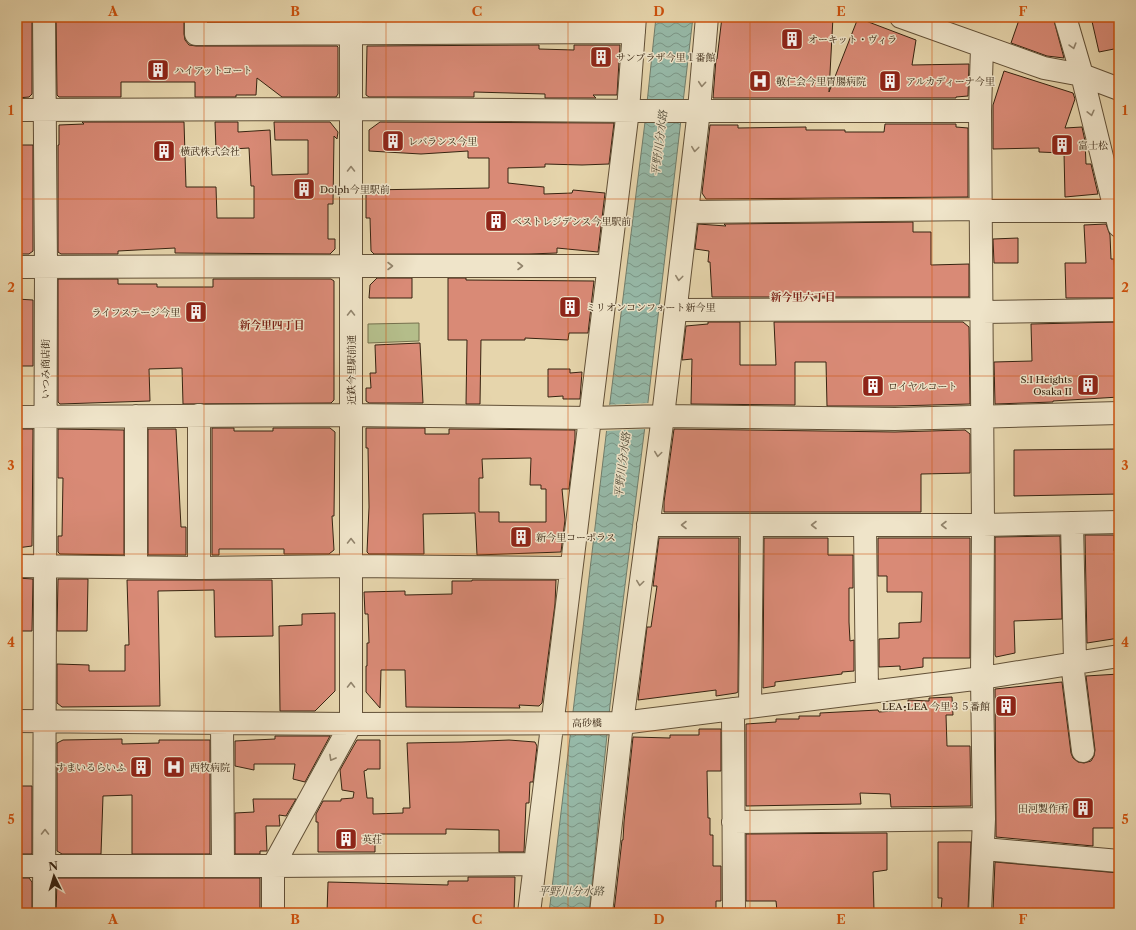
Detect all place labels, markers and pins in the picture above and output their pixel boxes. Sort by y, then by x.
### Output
building icon: オーキット・ヴィラ [779,26,805,52]
place label: オーキット・ヴィラ [808,33,897,46]
building icon: サンプラザ今里１番館 [588,44,614,70]
place label: サンプラザ今里１番館 [616,51,716,64]
building icon: ハイアットコート [145,57,171,83]
place label: ハイアットコート [174,64,253,77]
hospital icon: 敬仁会今里胃腸病院 [747,68,773,94]
building icon: アルカディーナ今里 [877,68,903,94]
place label: 敬仁会今里胃腸病院 [776,75,866,88]
place label: アルカディーナ今里 [906,75,995,88]
building icon: レバランス今里 [380,128,406,154]
building icon: 富士松 [1049,132,1075,158]
place label: レバランス今里 [408,135,477,148]
building icon: 横武株式会社 [151,138,177,164]
place label: 富士松 [1078,139,1108,152]
place label: 横武株式会社 [180,145,240,158]
building icon: Dolph今里駅前 [291,176,317,202]
place label: Dolph今里駅前 [320,183,390,196]
building icon: ベストレジデンス今里駅前 [483,208,509,234]
place label: ベストレジデンス今里駅前 [512,215,631,228]
building icon: ミリオンコンフォート新今里 [557,294,583,320]
building icon: ライフステージ今里 [183,299,209,325]
place label: ミリオンコンフォート新今里 [586,301,715,314]
place label: ライフステージ今里 [91,306,180,319]
building icon: S.I Heights Osaka II [1075,372,1101,398]
building icon: ロイヤルコート [860,373,886,399]
place label: S.I Heights Osaka II [1021,373,1072,398]
place label: ロイヤルコート [888,380,958,393]
building icon: 新今里コーポラス [508,524,534,550]
place label: 新今里コーポラス [536,531,616,544]
building icon: LEA•LEA 今里３５番館 [993,693,1019,719]
place label: LEA•LEA 今里３５番館 [882,700,990,713]
building icon: すまいるらいふ [128,754,154,780]
hospital icon: 西牧病院 [161,754,187,780]
place label: すまいるらいふ [56,761,126,774]
place label: 西牧病院 [190,761,230,774]
building icon: 田河製作所 [1070,795,1096,821]
place label: 田河製作所 [1018,802,1068,815]
building icon: 英荘 [333,826,359,852]
place label: 英荘 [362,833,382,846]

